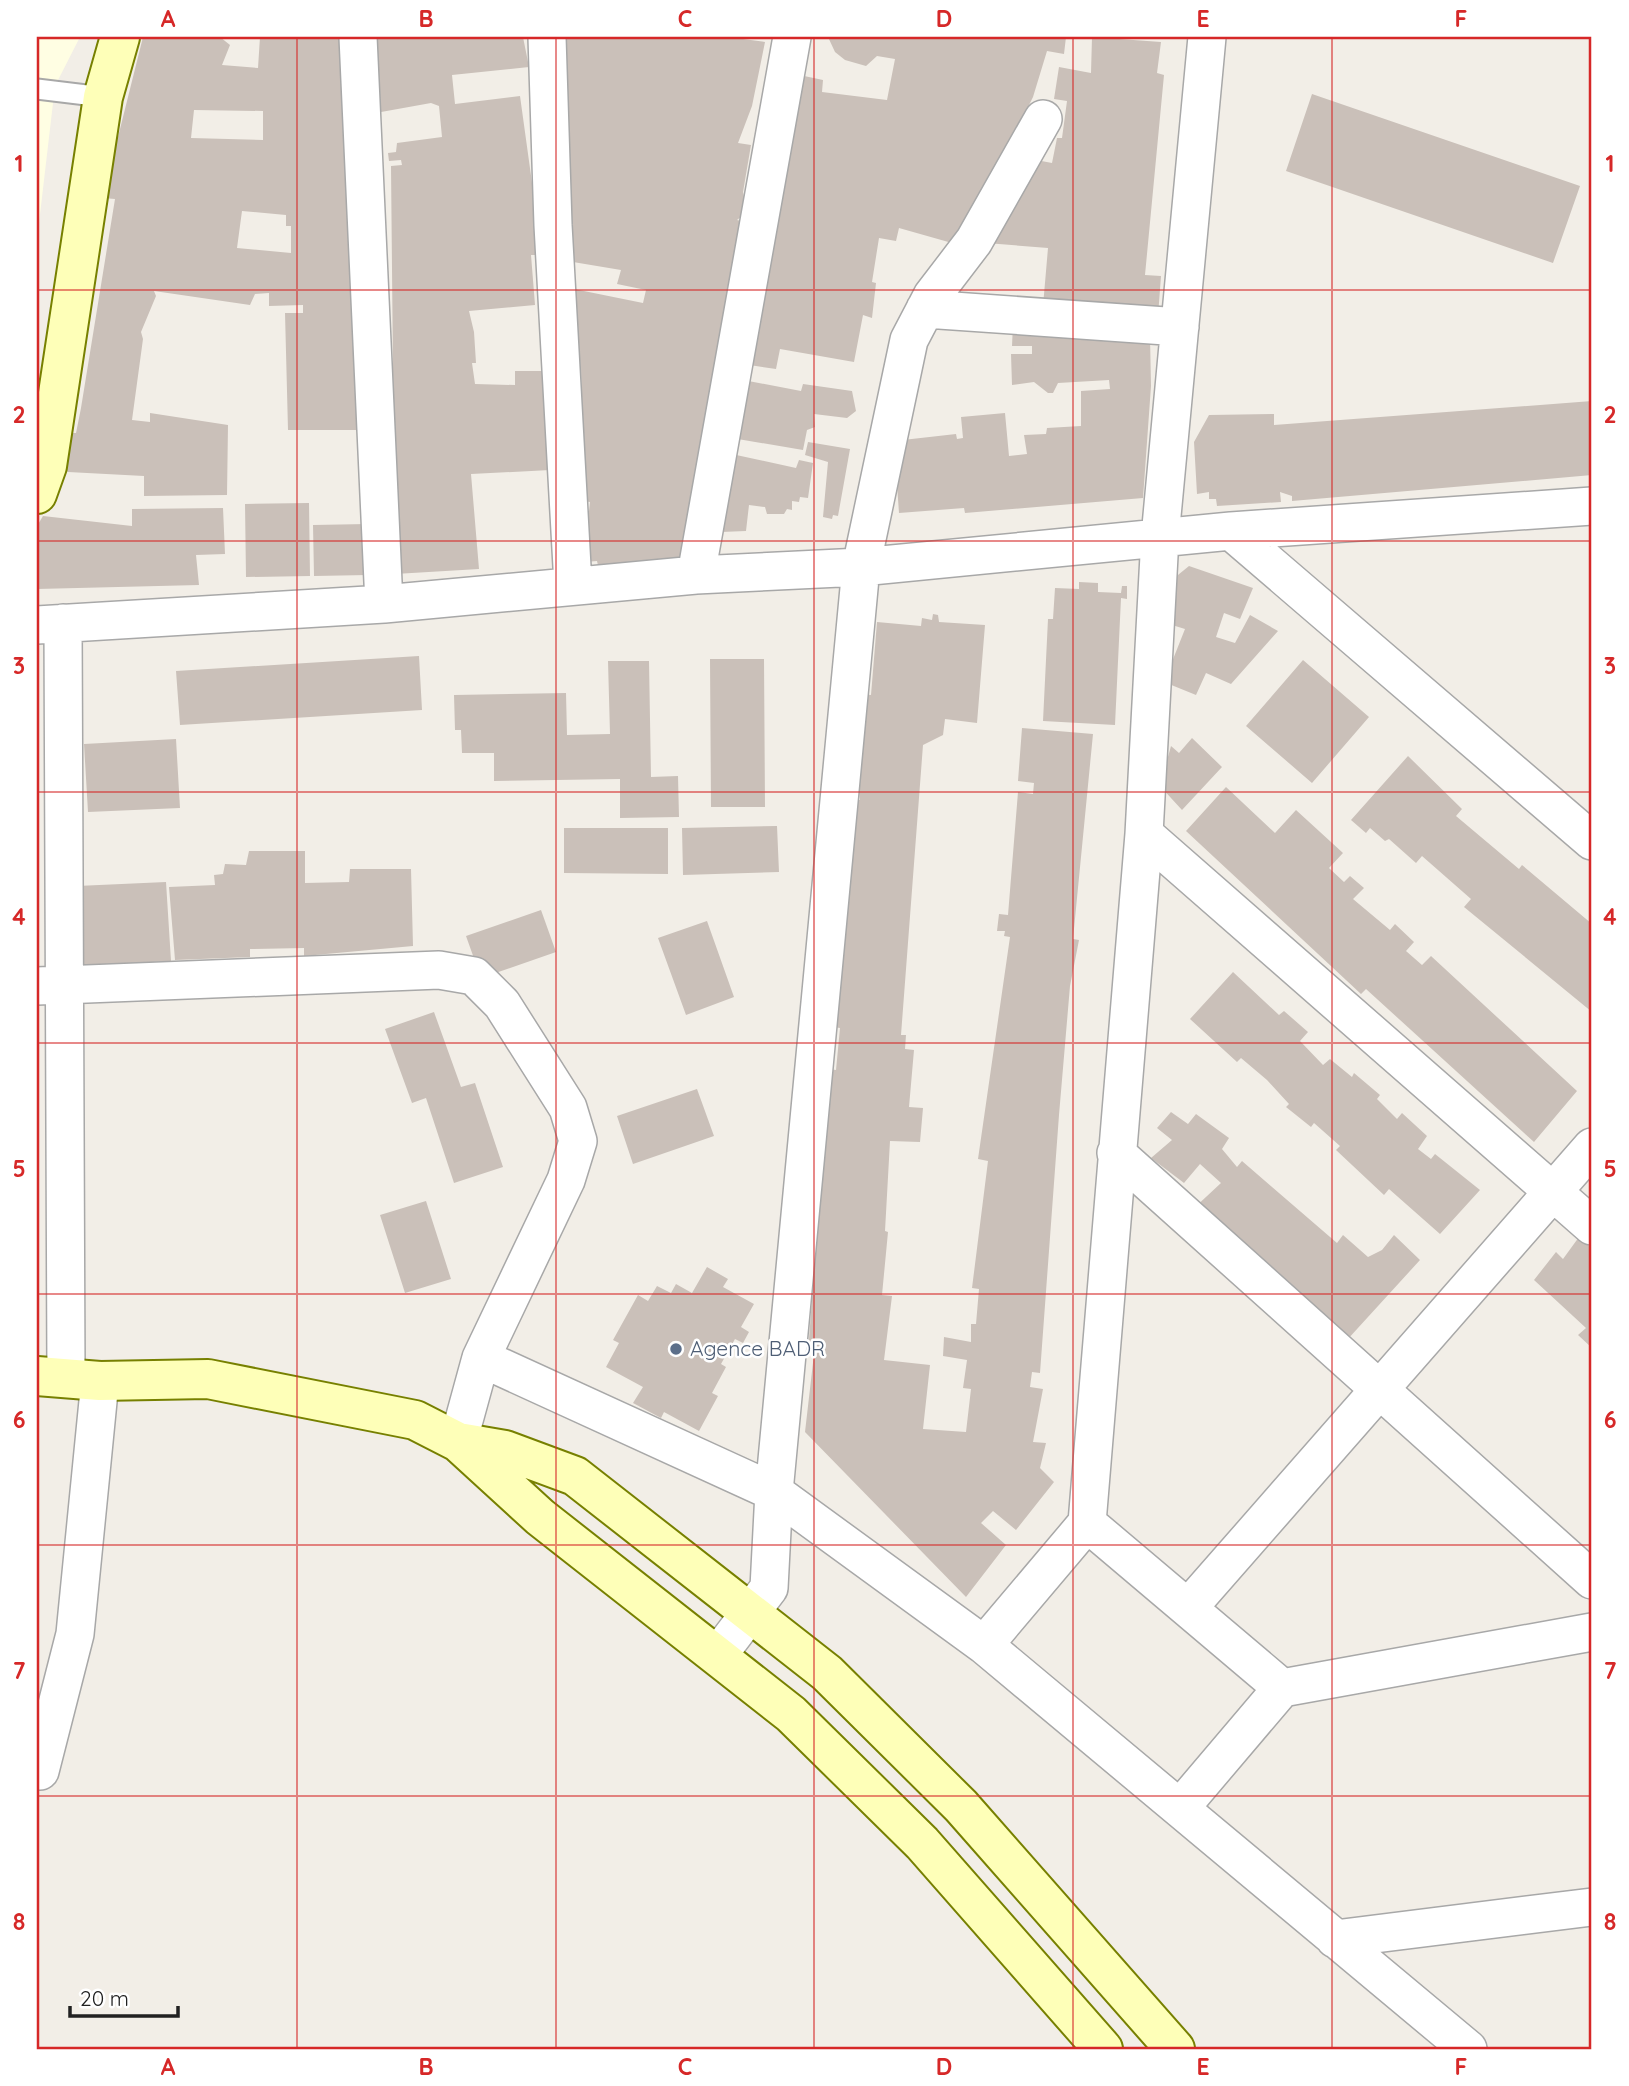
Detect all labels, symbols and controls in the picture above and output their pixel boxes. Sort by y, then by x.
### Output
text: A [161,4,176,33]
text: B [418,4,434,33]
text: C [678,4,692,33]
text: D [936,4,952,33]
text: E [1196,4,1210,33]
text: F [1455,4,1467,33]
text: 1 [15,149,23,178]
text: 1 [1606,149,1614,178]
text: 2 [12,400,26,429]
text: 2 [1603,400,1617,429]
text: 3 [13,651,25,680]
text: 3 [1604,651,1616,680]
text: 4 [12,902,26,931]
text: 4 [1603,902,1617,931]
text: 5 [12,1154,26,1183]
text: 5 [1603,1154,1617,1183]
place label: Agence BADR [690,1335,825,1361]
marker: Agence BADR [668,1341,684,1357]
text: 6 [13,1405,25,1434]
text: 6 [1604,1405,1616,1434]
text: 7 [13,1656,26,1685]
text: 7 [1604,1656,1617,1685]
text: 8 [13,1907,25,1936]
text: 8 [1604,1907,1616,1936]
scale bar [70,1974,178,2018]
text: 20 m [80,1985,129,2011]
text: A [161,2052,176,2081]
text: B [418,2052,434,2081]
text: C [678,2052,692,2081]
text: D [936,2052,952,2081]
text: E [1196,2052,1210,2081]
text: F [1455,2052,1467,2081]

